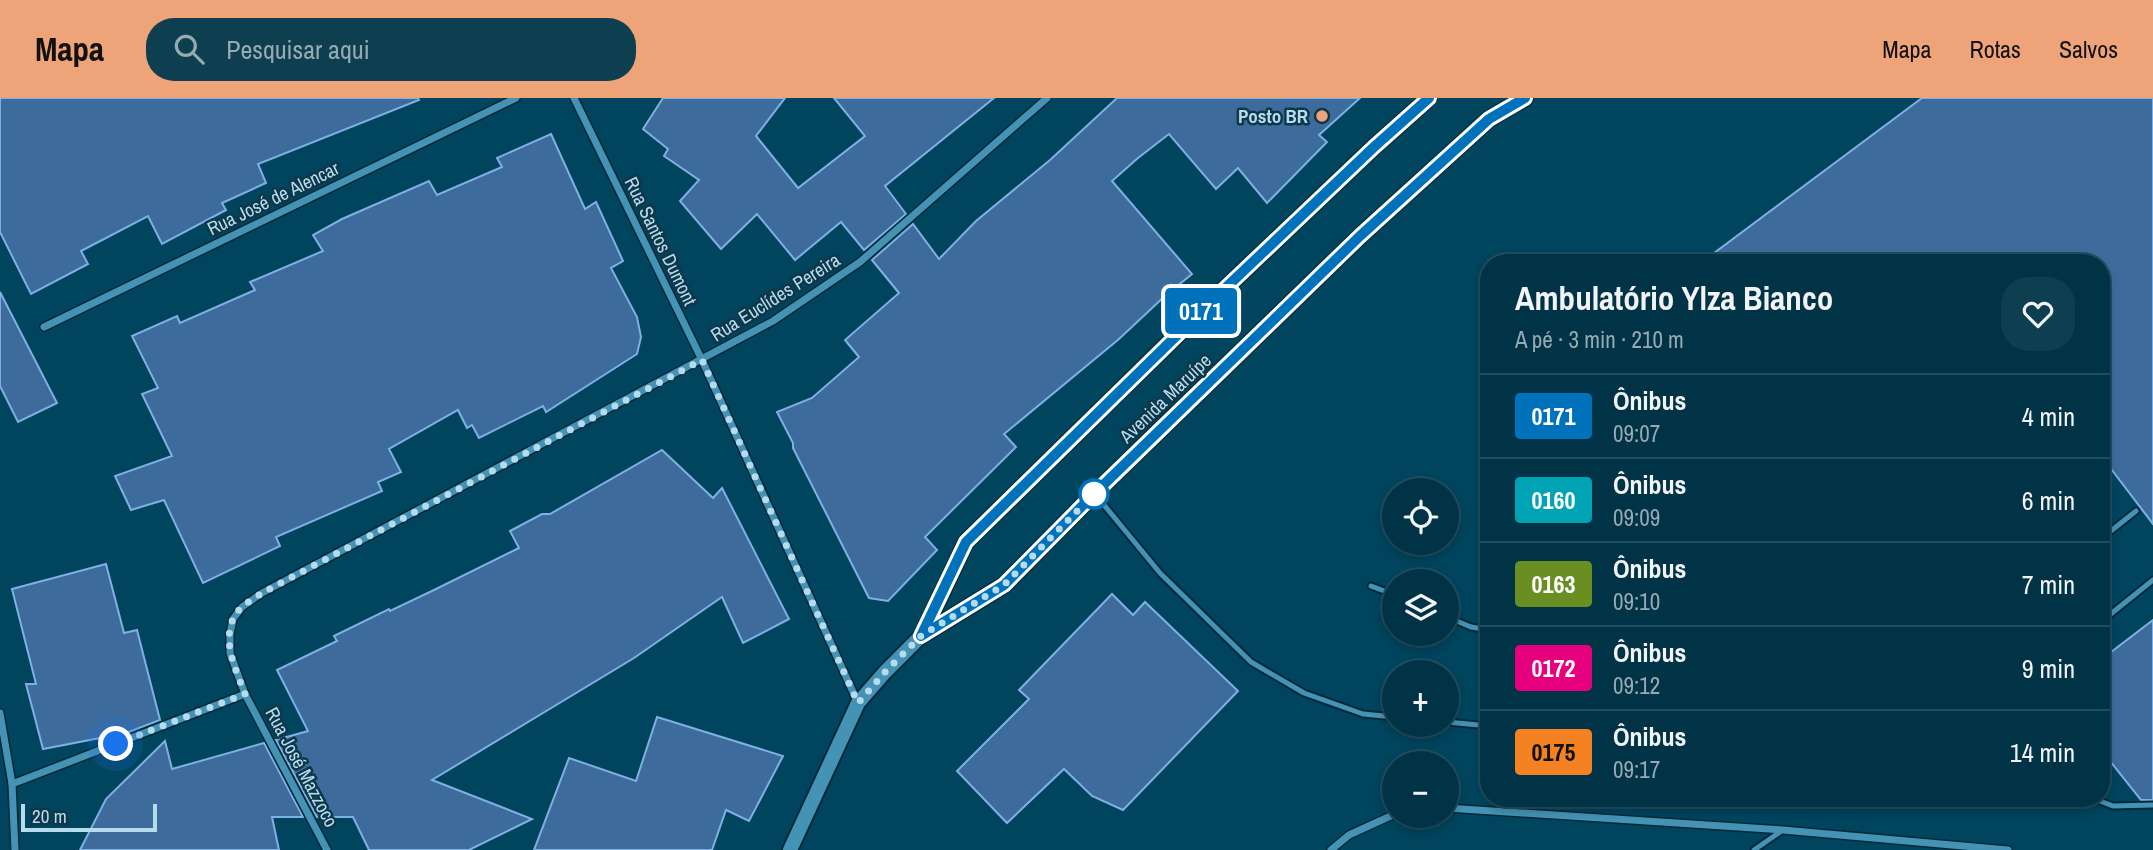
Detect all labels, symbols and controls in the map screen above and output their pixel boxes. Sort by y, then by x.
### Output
search box [146,18,636,81]
text: Mapa [35,27,104,71]
icon: search [170,30,208,68]
text: Pesquisar aqui [226,32,370,67]
text: Mapa [1882,33,1932,65]
text: Rotas [1970,33,2021,65]
text: Salvos [2059,33,2118,65]
place label: Posto BR [1238,103,1308,129]
marker: Posto BR [1314,108,1330,124]
street label: Rua José de Alencar [203,154,344,241]
street label: Rua Santos Dumont [619,172,704,310]
street label: Rua Euclídes Pereira [705,247,845,347]
text: Ambulatório Ylza Bianco [1515,276,1833,320]
button: heart [2001,277,2075,351]
line badge: 0171 [1152,288,1250,334]
text: 0171 [1179,295,1223,327]
text: A pé · 3 min · 210 m [1515,324,1684,355]
street label: Avenida Maruípe [1113,348,1217,449]
text: Ônibus [1613,383,1686,418]
text: 4 min [2022,399,2075,434]
text: 0171 [1532,400,1575,432]
text: 09:07 [1613,418,1660,449]
text: Ônibus [1613,467,1686,502]
map controls [1382,478,1459,828]
button: locate [1382,478,1459,555]
unlabelled marker [1079,479,1109,509]
text: 6 min [2022,483,2075,518]
text: 0160 [1532,484,1575,516]
text: 09:09 [1613,502,1660,533]
text: Ônibus [1613,551,1686,586]
text: 7 min [2022,567,2075,602]
text: 0163 [1532,568,1575,600]
button: layers [1382,569,1459,646]
text: 09:10 [1613,586,1660,617]
text: Ônibus [1613,635,1686,670]
text: 9 min [2022,651,2075,686]
text: 0172 [1532,652,1575,684]
button: + [1382,660,1459,737]
text: 09:12 [1613,670,1660,701]
street label: Rua José Mazzoco [259,702,345,832]
text: Ônibus [1613,719,1686,754]
your location [98,726,133,761]
text: 14 min [2010,735,2075,770]
text: 0175 [1532,736,1575,768]
button: − [1382,751,1459,828]
text: 09:17 [1613,754,1660,785]
scale bar [21,801,158,833]
text: 20 m [32,803,67,829]

